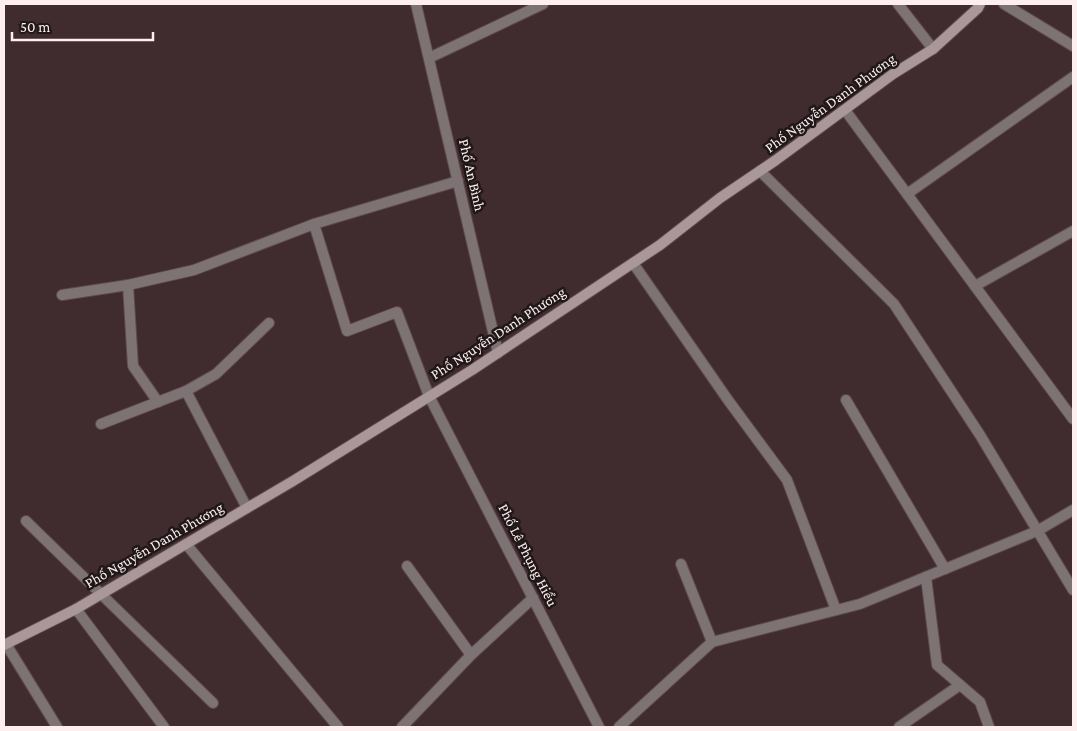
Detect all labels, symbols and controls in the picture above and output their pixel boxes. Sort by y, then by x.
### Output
scale bar [12,10,154,42]
text: 50 m [20,19,50,35]
street label: Phố Nguyễn Danh Phương [761,50,899,156]
street label: Phố An Bình [456,137,489,213]
street label: Phố Nguyễn Danh Phương [427,283,569,383]
street label: Phố Nguyễn Danh Phương [81,498,227,592]
street label: Phố Lê Phụng Hiểu [494,501,562,609]

